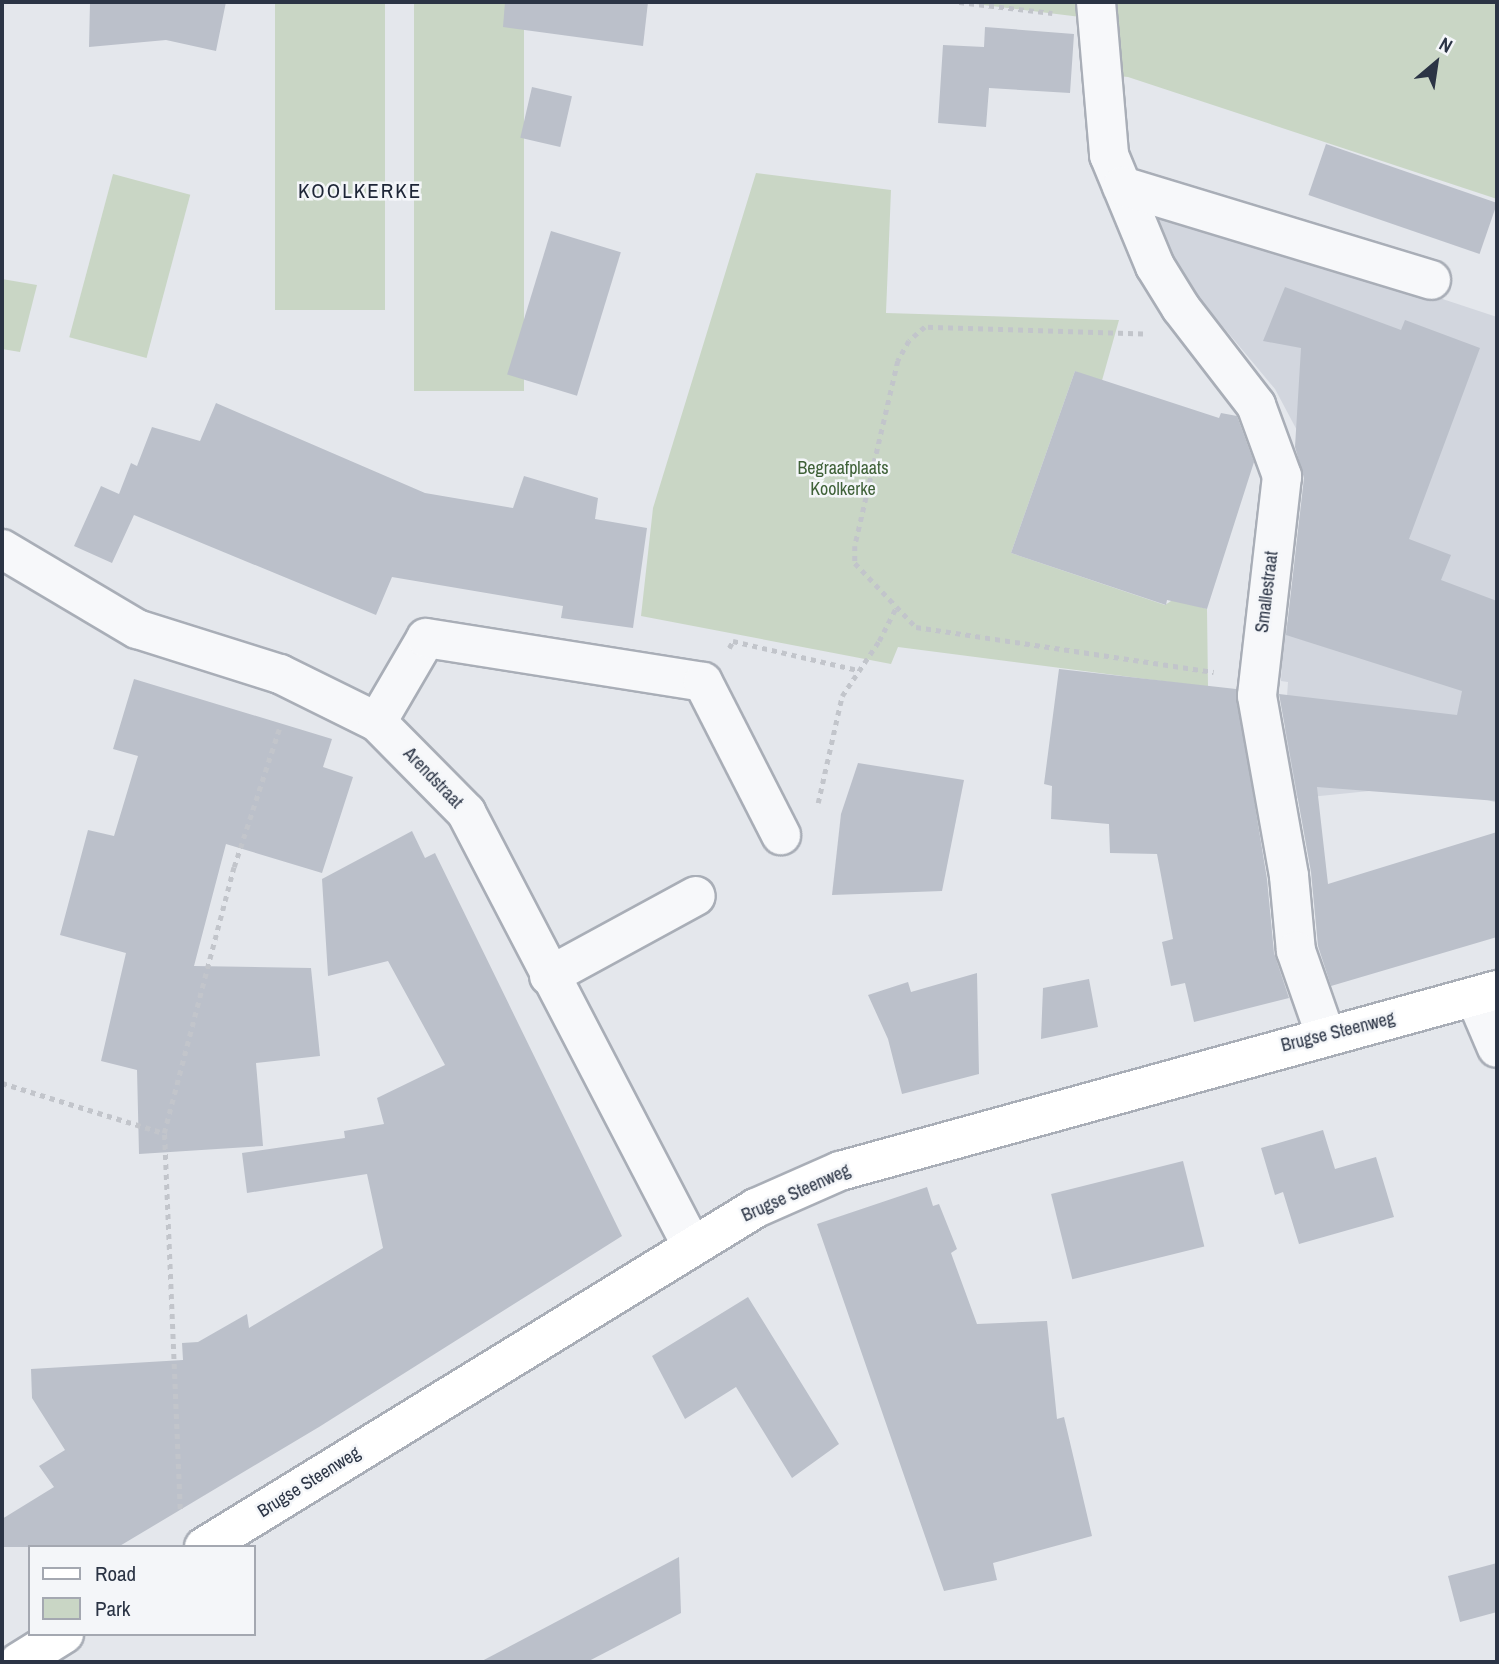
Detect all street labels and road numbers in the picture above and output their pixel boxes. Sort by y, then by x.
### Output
street label: Smallestraat [1251,550,1283,634]
street label: Arendstraat [399,743,467,813]
street label: Brugse Steenweg [1279,1007,1397,1057]
street label: Brugse Steenweg [738,1159,854,1227]
street label: Brugse Steenweg [254,1442,364,1522]

